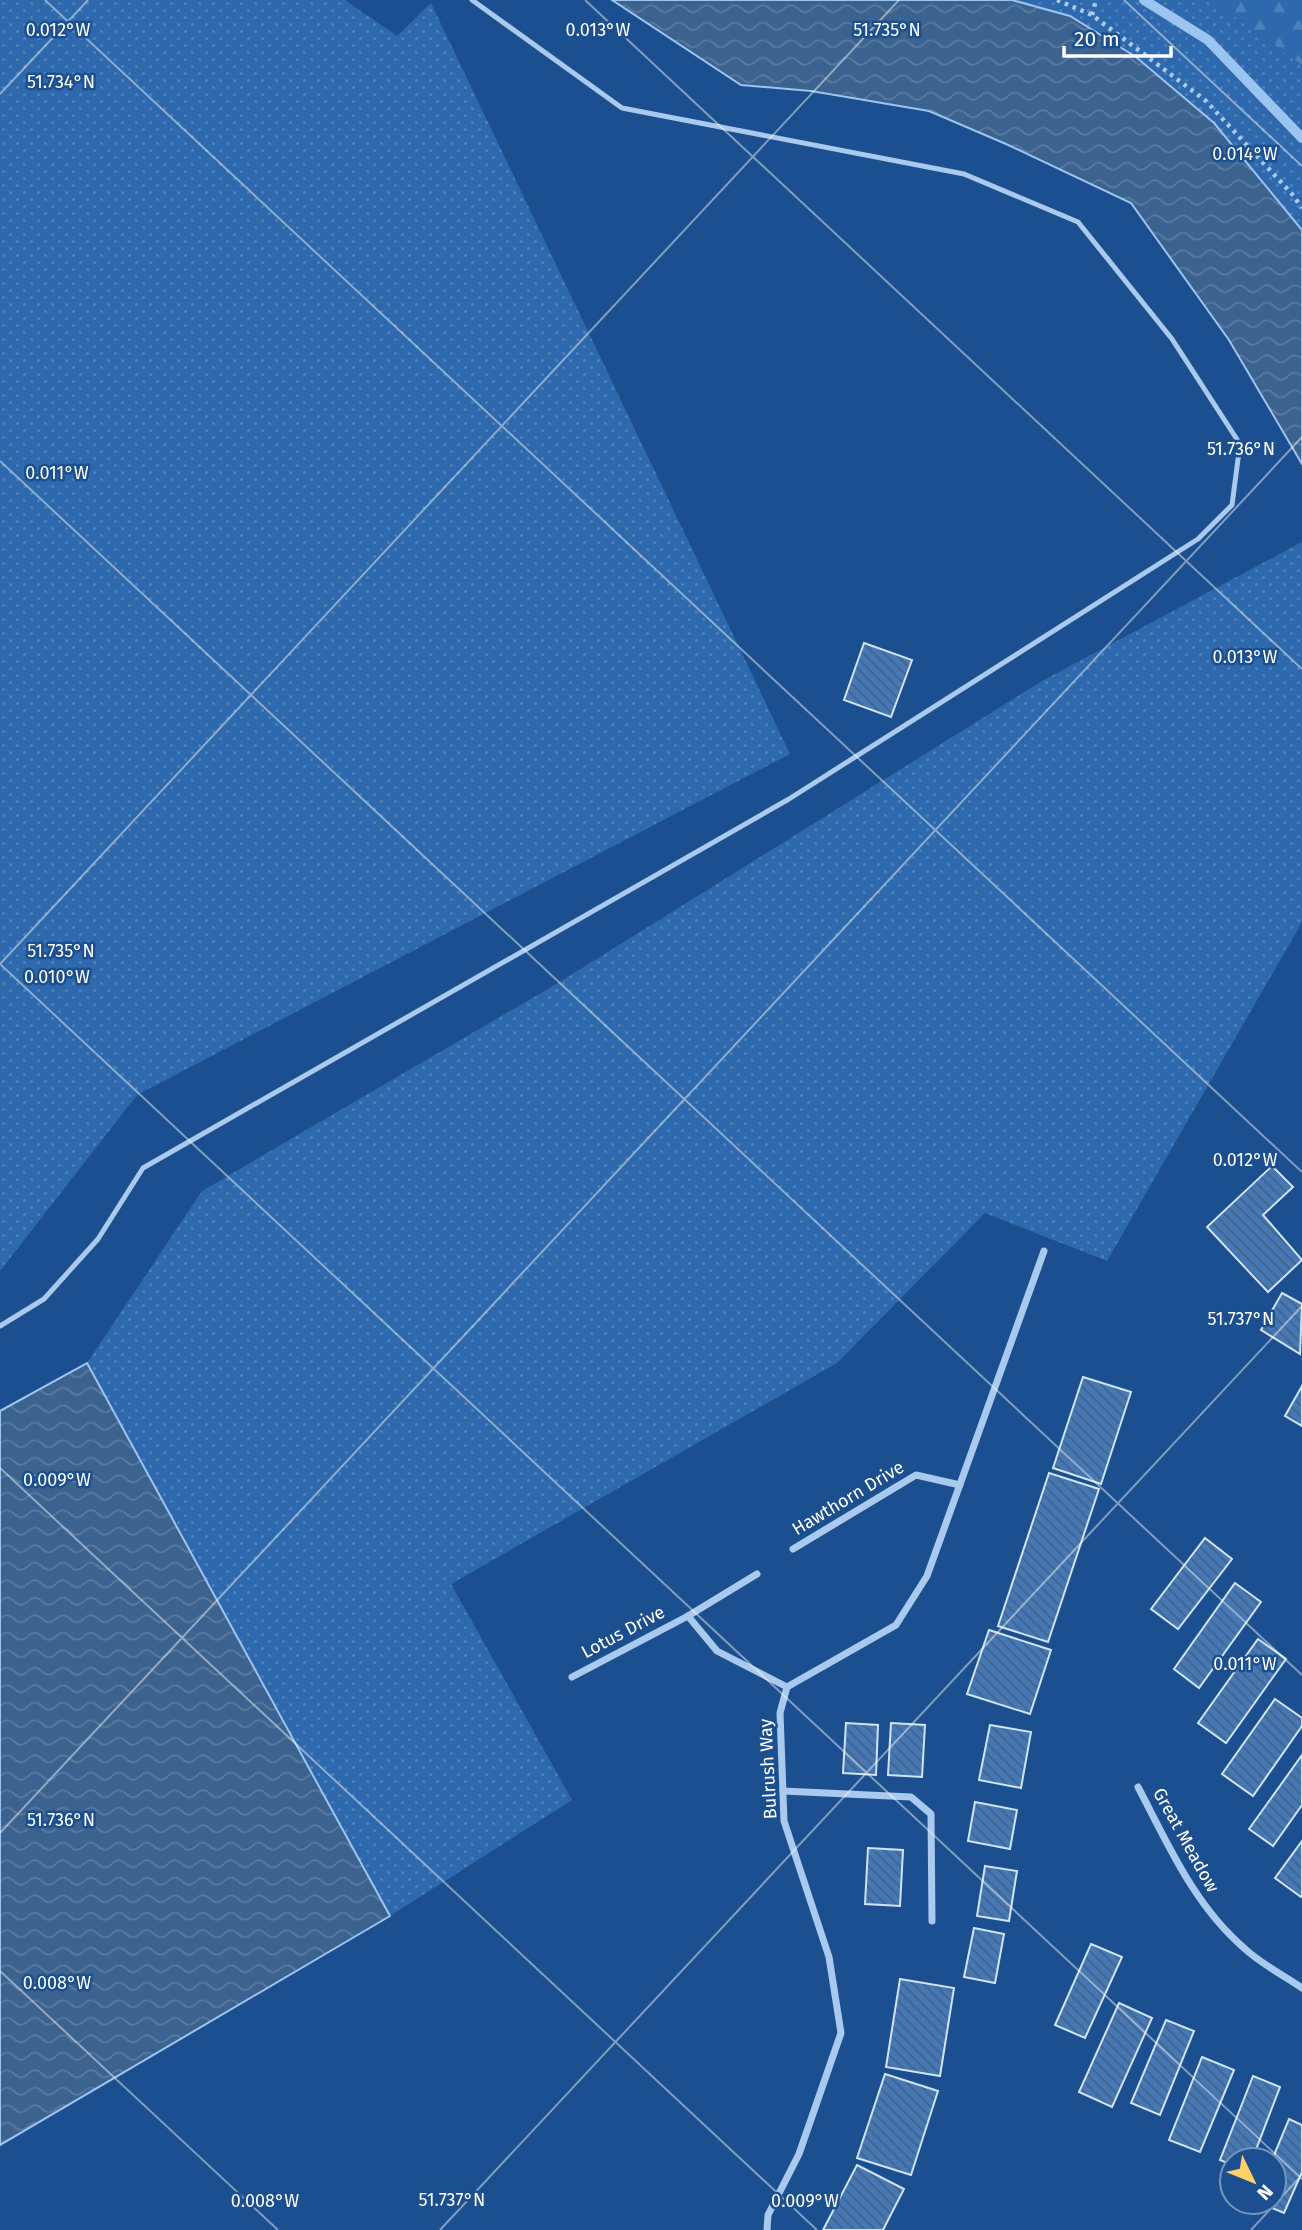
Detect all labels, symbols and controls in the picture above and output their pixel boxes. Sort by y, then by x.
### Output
scale bar [1064,14,1171,58]
text: 0.012°W [26,19,90,41]
text: 0.013°W [566,19,631,41]
text: 51.735°N [853,19,921,41]
text: 20 m [1074,26,1120,52]
text: 51.734°N [27,71,95,93]
text: 0.014°W [1212,143,1278,165]
text: 51.736°N [1207,438,1275,460]
text: 0.011°W [25,462,89,484]
text: 0.013°W [1213,646,1278,668]
text: 51.735°N [27,940,95,962]
text: 0.010°W [24,966,90,988]
text: 0.012°W [1213,1149,1277,1171]
text: 51.737°N [1208,1308,1274,1330]
street label: Hawthorn Drive [788,1456,908,1540]
text: 0.009°W [23,1469,91,1491]
street label: Lotus Drive [577,1601,669,1663]
text: 0.011°W [1213,1653,1277,1675]
street label: Bulrush Way [754,1718,782,1820]
street label: Great Meadow [1148,1784,1224,1896]
text: 51.736°N [27,1809,95,1831]
text: 0.008°W [23,1972,91,1994]
north arrow [1218,2146,1288,2216]
text: N [1252,2180,1278,2205]
text: 51.737°N [419,2189,485,2211]
text: 0.008°W [231,2190,299,2212]
text: 0.009°W [771,2190,839,2212]

